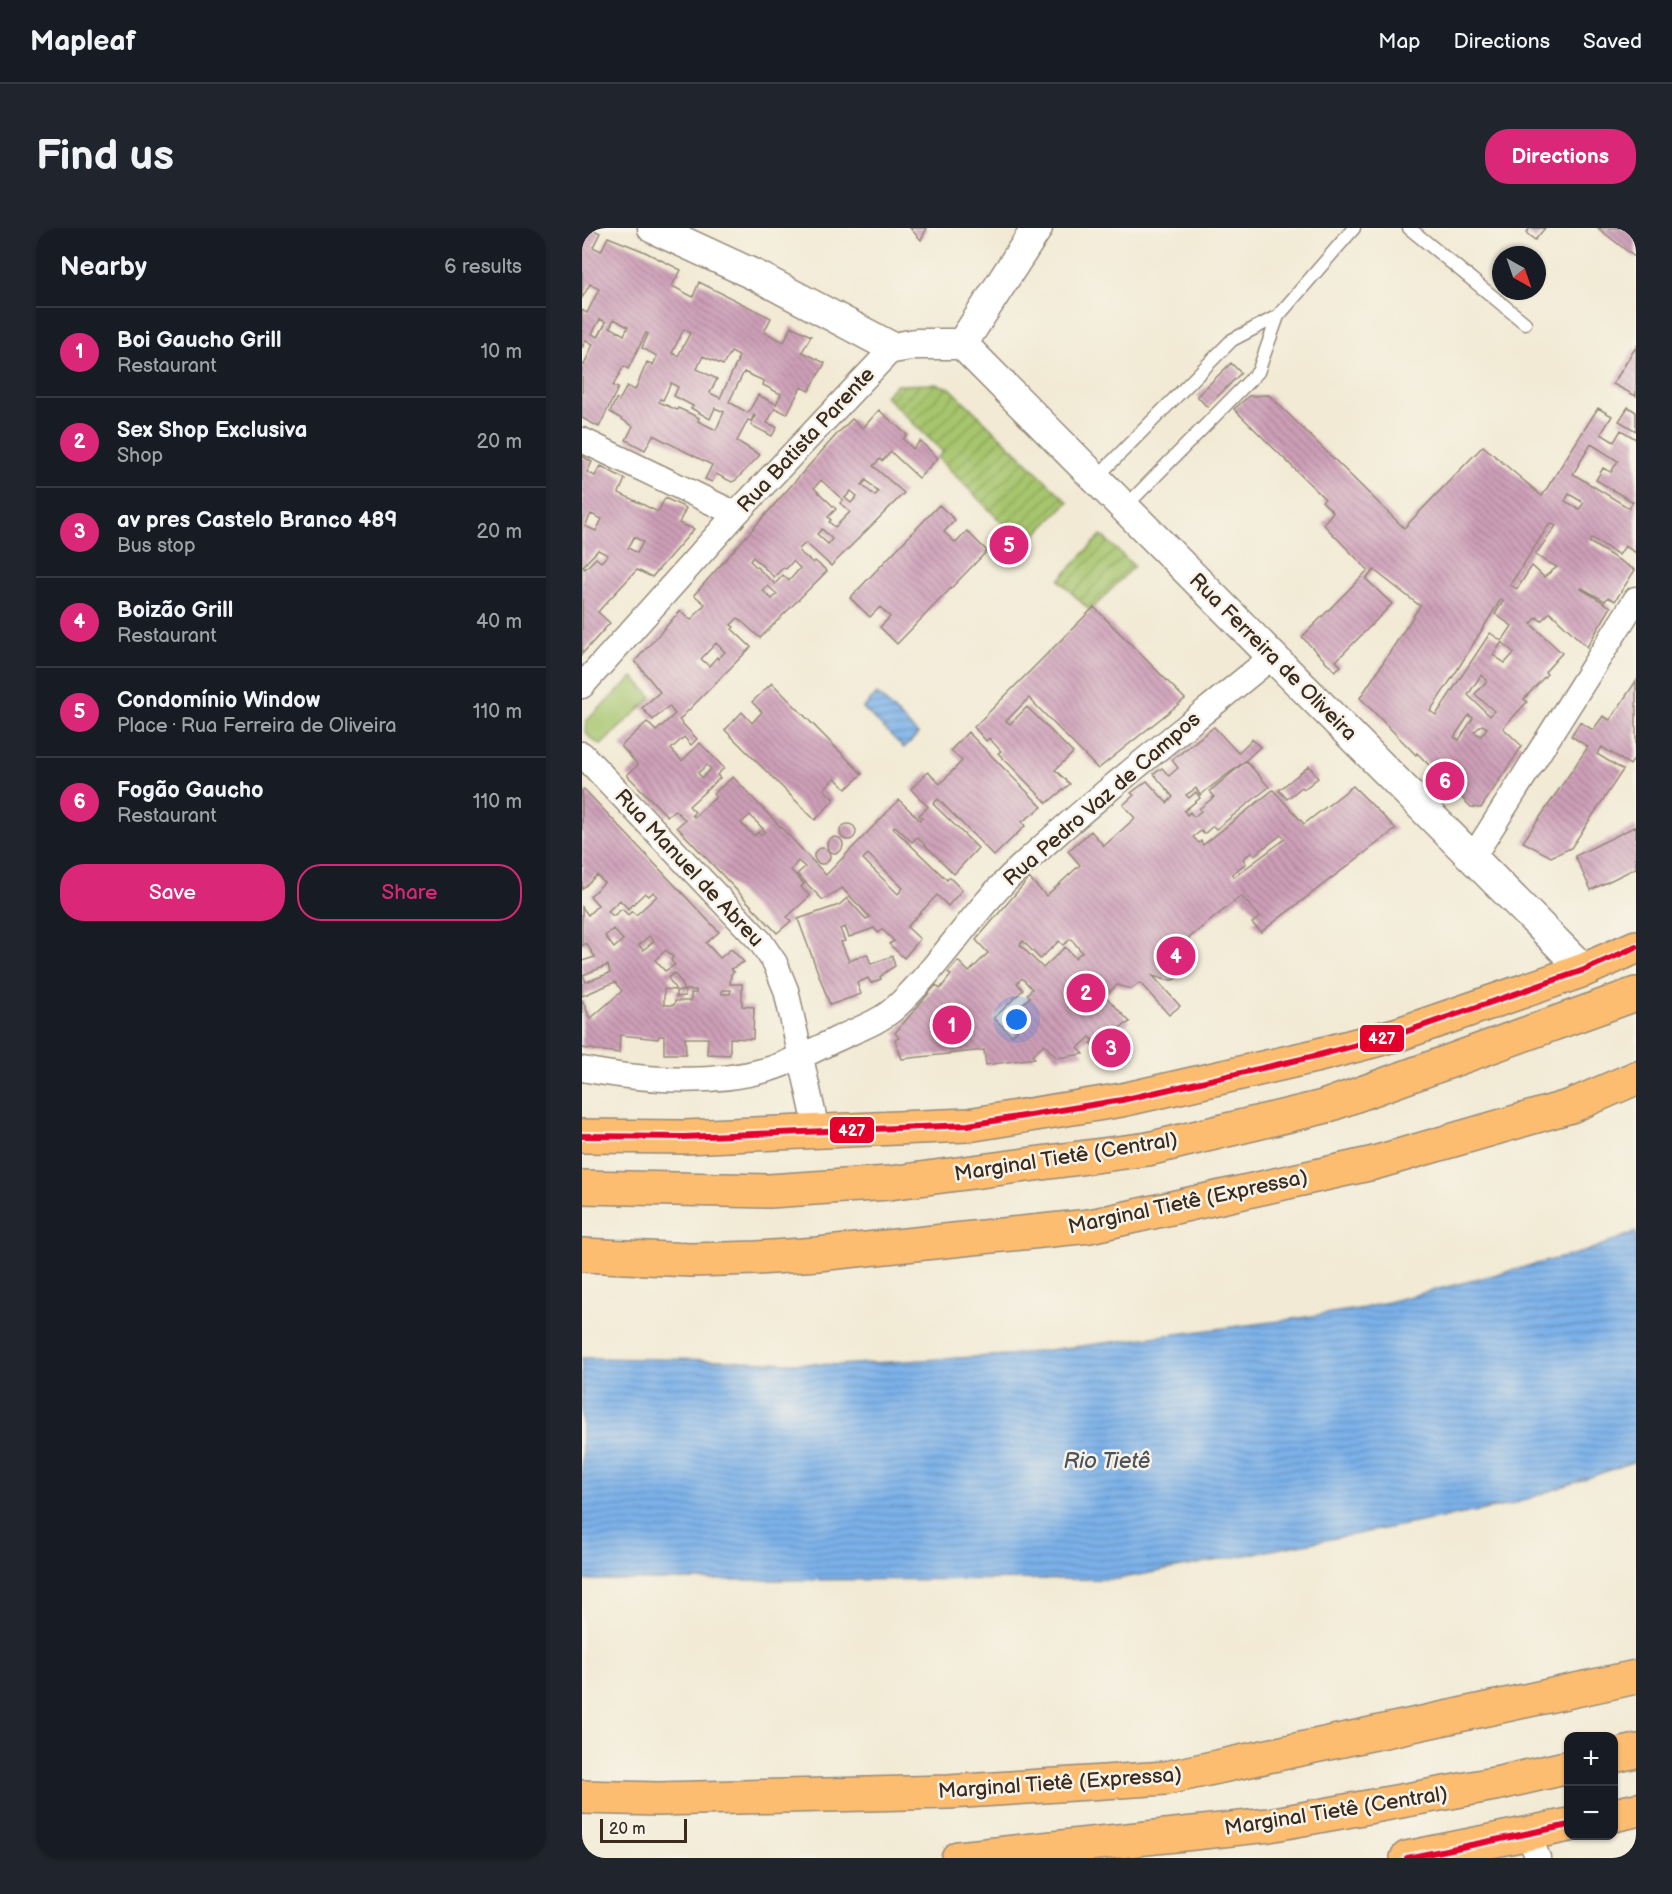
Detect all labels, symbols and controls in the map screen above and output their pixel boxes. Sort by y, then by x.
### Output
text: Mapleaf [30,25,136,58]
text: Map [1378,29,1421,54]
text: Directions [1454,29,1550,54]
text: Saved [1583,29,1642,54]
button: Directions [1485,129,1636,184]
text: Find us [36,131,174,182]
north arrow [1492,246,1546,300]
text: Nearby [60,252,147,283]
text: 6 results [444,255,522,279]
text: Boi Gaucho Grill [117,327,281,354]
text: 1 [75,340,84,364]
text: 10 m [481,340,522,364]
text: Restaurant [117,354,217,378]
street label: Rua Batista Parente [732,362,880,518]
text: Sex Shop Exclusiva [117,417,307,444]
text: 2 [74,430,85,454]
text: 20 m [477,430,522,454]
text: Shop [117,444,163,468]
text: av pres Castelo Branco 489 [117,507,397,534]
text: 3 [74,520,85,544]
text: 20 m [477,520,522,544]
pin: 5 [990,522,1028,568]
text: Bus stop [117,534,196,558]
street label: Rua Ferreira de Oliveira [1184,568,1362,746]
text: Boizão Grill [117,597,233,624]
text: 4 [74,610,85,634]
text: 40 m [476,610,522,634]
text: Restaurant [117,624,217,648]
text: Condomínio Window [117,687,320,714]
text: 5 [74,700,85,724]
text: 110 m [473,700,522,724]
street label: Rua Pedro Vaz de Campos [998,707,1206,891]
text: Place · Rua Ferreira de Oliveira [117,714,397,738]
pin: 6 [1426,758,1464,804]
text: Fogão Gaucho [117,777,264,804]
street label: Rua Manuel de Abreu [609,784,769,952]
text: 6 [73,790,86,814]
text: 110 m [473,790,522,814]
text: Restaurant [117,804,217,828]
button: Save [60,864,285,921]
button: Share [297,864,522,921]
pin: 4 [1156,934,1196,978]
pin: 2 [1066,970,1106,1016]
pin: 1 [932,1002,971,1048]
your location [1002,1005,1031,1034]
line badge: 427 [1359,1024,1405,1053]
pin: 3 [1092,1026,1130,1070]
text: 427 [1368,1030,1396,1049]
line badge: 427 [829,1116,875,1144]
text: 427 [838,1122,866,1141]
street label: Marginal Tietê (Central) [953,1127,1179,1187]
street label: Marginal Tietê (Expressa) [1066,1164,1310,1240]
water label: Rio Tietê [1063,1448,1151,1475]
map controls [1564,1732,1618,1840]
button: + [1564,1732,1618,1786]
street label: Marginal Tietê (Expressa) [937,1762,1183,1804]
street label: Marginal Tietê (Central) [1223,1781,1449,1841]
button: − [1564,1786,1618,1840]
scale bar [600,1816,687,1844]
text: 20 m [609,1820,645,1839]

